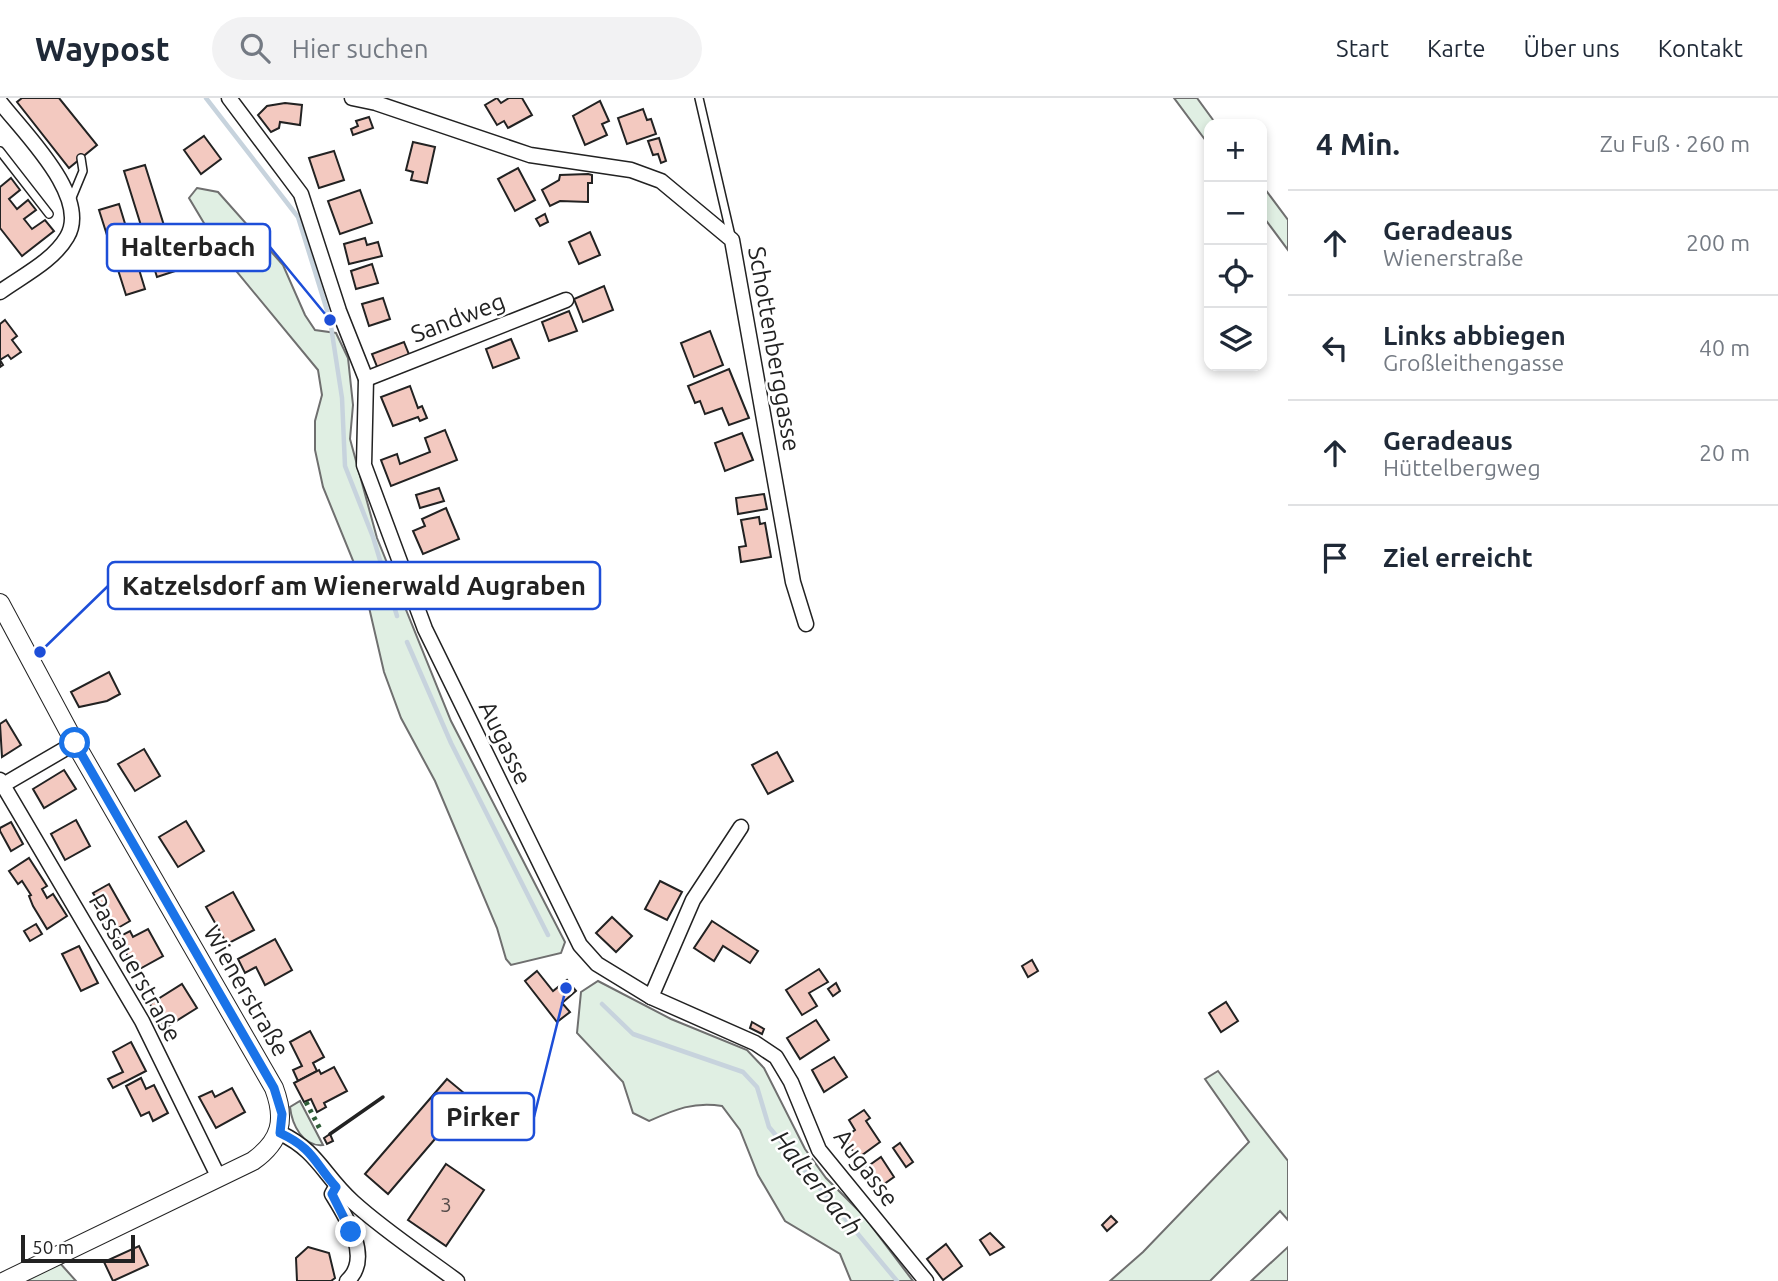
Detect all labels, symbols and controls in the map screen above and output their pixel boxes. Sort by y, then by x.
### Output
search box [212,17,702,80]
icon: search [236,29,274,67]
text: Waypost [35,30,170,67]
text: Hier suchen [292,34,429,63]
text: Start [1336,35,1389,62]
text: Karte [1427,35,1486,62]
text: Über uns [1524,35,1620,62]
text: Kontakt [1658,35,1743,62]
map controls [1204,119,1267,371]
button: + [1204,119,1267,182]
text: 4 Min. [1316,127,1400,161]
text: Zu Fuß · 260 m [1600,131,1750,156]
button: − [1204,182,1267,245]
text: Geradeaus [1383,216,1513,245]
callout: Halterbach [107,224,270,271]
icon: ahead [1316,224,1354,262]
text: 200 m [1686,230,1750,255]
text: Halterbach [121,232,255,261]
street label: Schottenberggasse [743,244,806,453]
button: locate [1204,245,1267,308]
text: Wienerstraße [1383,245,1524,270]
street label: Sandweg [407,287,509,348]
button: layers [1204,308,1267,371]
text: Links abbiegen [1383,321,1566,350]
icon: left [1316,329,1354,367]
text: 40 m [1699,335,1750,360]
text: Großleithengasse [1383,350,1564,375]
text: Geradeaus [1383,426,1513,455]
icon: ahead [1316,434,1354,472]
text: 20 m [1699,440,1750,465]
text: Hüttelbergweg [1383,455,1541,480]
icon: arrive [1316,539,1354,577]
text: Ziel erreicht [1383,543,1533,572]
callout: Katzelsdorf am Wienerwald Augraben [108,562,600,609]
text: Katzelsdorf am Wienerwald Augraben [122,571,586,600]
street label: Augasse [474,697,537,789]
route start [59,727,90,758]
street label: Passauerstraße [84,889,187,1046]
street label: Wienerstraße [198,920,295,1061]
callout: Pirker [432,1093,534,1140]
text: Pirker [446,1102,520,1131]
water label: Halterbach [766,1124,869,1241]
street label: Augasse [829,1124,904,1212]
house number: 3 [440,1192,452,1216]
route end [335,1216,366,1247]
scale bar [21,1232,135,1264]
text: 50 m [32,1236,74,1258]

